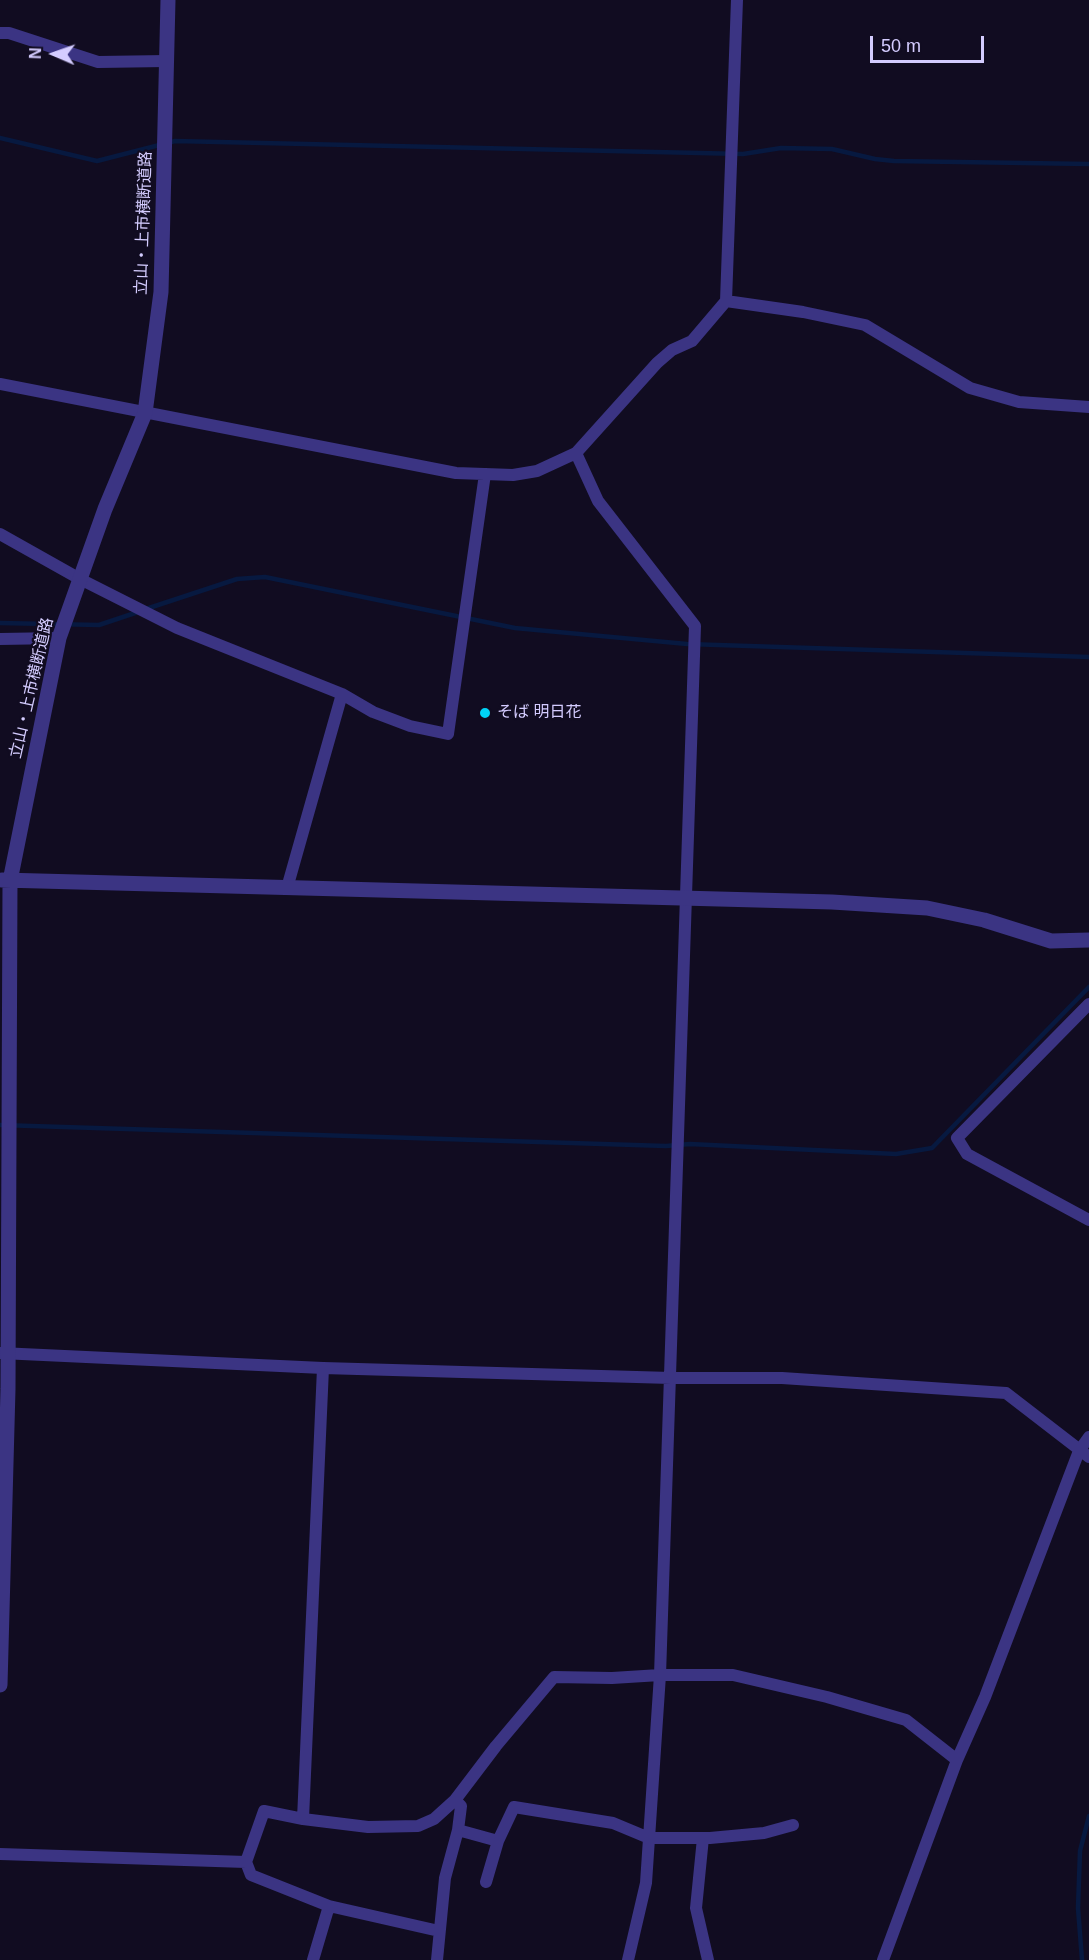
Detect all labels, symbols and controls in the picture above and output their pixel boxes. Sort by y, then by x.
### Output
north arrow [24,24,84,84]
scale bar [873,24,987,62]
text: 50 m [881,36,921,56]
text: N [27,47,44,59]
street label: 立山・上市横断道路 [132,151,156,295]
street label: 立山・上市横断道路 [6,616,58,760]
place label: そば 明日花 [497,703,581,723]
marker: そば 明日花 [478,706,492,720]

